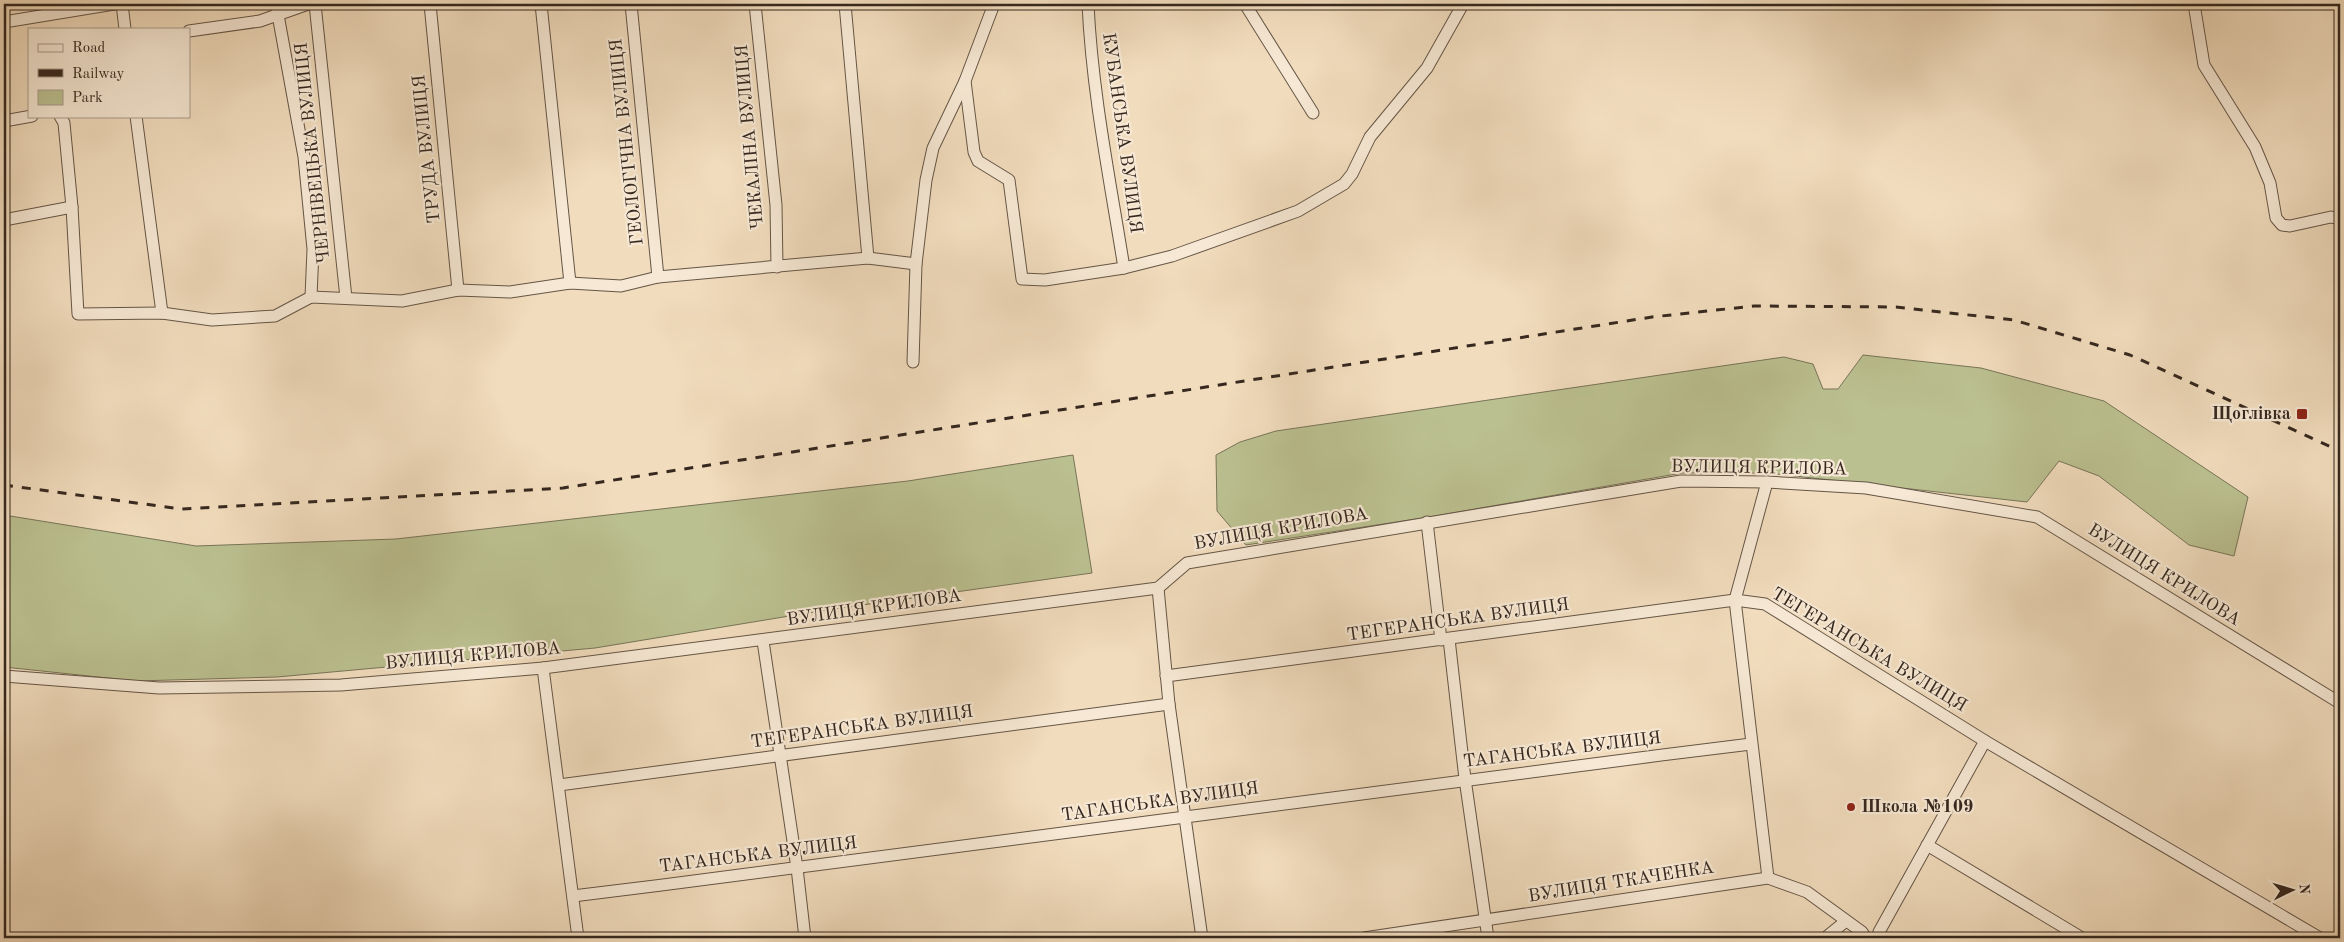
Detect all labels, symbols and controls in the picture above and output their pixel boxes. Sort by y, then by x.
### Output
legend [28,28,190,118]
street label: КУБАНСЬКА ВУЛИЦЯ [1099,31,1145,235]
street label: ГЕОЛОГІЧНА ВУЛИЦЯ [607,38,647,246]
text: Road [72,41,106,56]
street label: ЧЕРНІВЕЦЬКА ВУЛИЦЯ [292,41,334,265]
street label: ЧЕКАЛІНА ВУЛИЦЯ [733,44,767,230]
text: Railway [72,67,125,82]
street label: ТРУДА ВУЛИЦЯ [410,74,444,224]
text: Park [72,91,103,106]
place label: Щоглівка [2211,405,2291,423]
marker: Щоглівка [2295,407,2309,421]
street label: ВУЛИЦЯ КРИЛОВА [1671,457,1847,479]
street label: ВУЛИЦЯ КРИЛОВА [1193,505,1370,553]
street label: ВУЛИЦЯ КРИЛОВА [2085,521,2244,629]
street label: ТЕГЕРАНСЬКА ВУЛИЦЯ [1768,585,1970,715]
street label: ВУЛИЦЯ КРИЛОВА [785,587,963,629]
street label: ТЕГЕРАНСЬКА ВУЛИЦЯ [1346,595,1570,645]
street label: ВУЛИЦЯ КРИЛОВА [384,639,562,673]
street label: ТЕГЕРАНСЬКА ВУЛИЦЯ [750,702,974,752]
street label: ТАГАНСЬКА ВУЛИЦЯ [1462,729,1662,771]
street label: ТАГАНСЬКА ВУЛИЦЯ [1060,779,1260,825]
place label: Школа №109 [1861,798,1974,816]
marker: Школа №109 [1845,801,1857,813]
street label: ТАГАНСЬКА ВУЛИЦЯ [658,834,858,876]
street label: ВУЛИЦЯ ТКАЧЕНКА [1527,858,1715,906]
north arrow [2266,864,2316,914]
text: N [2297,883,2311,895]

